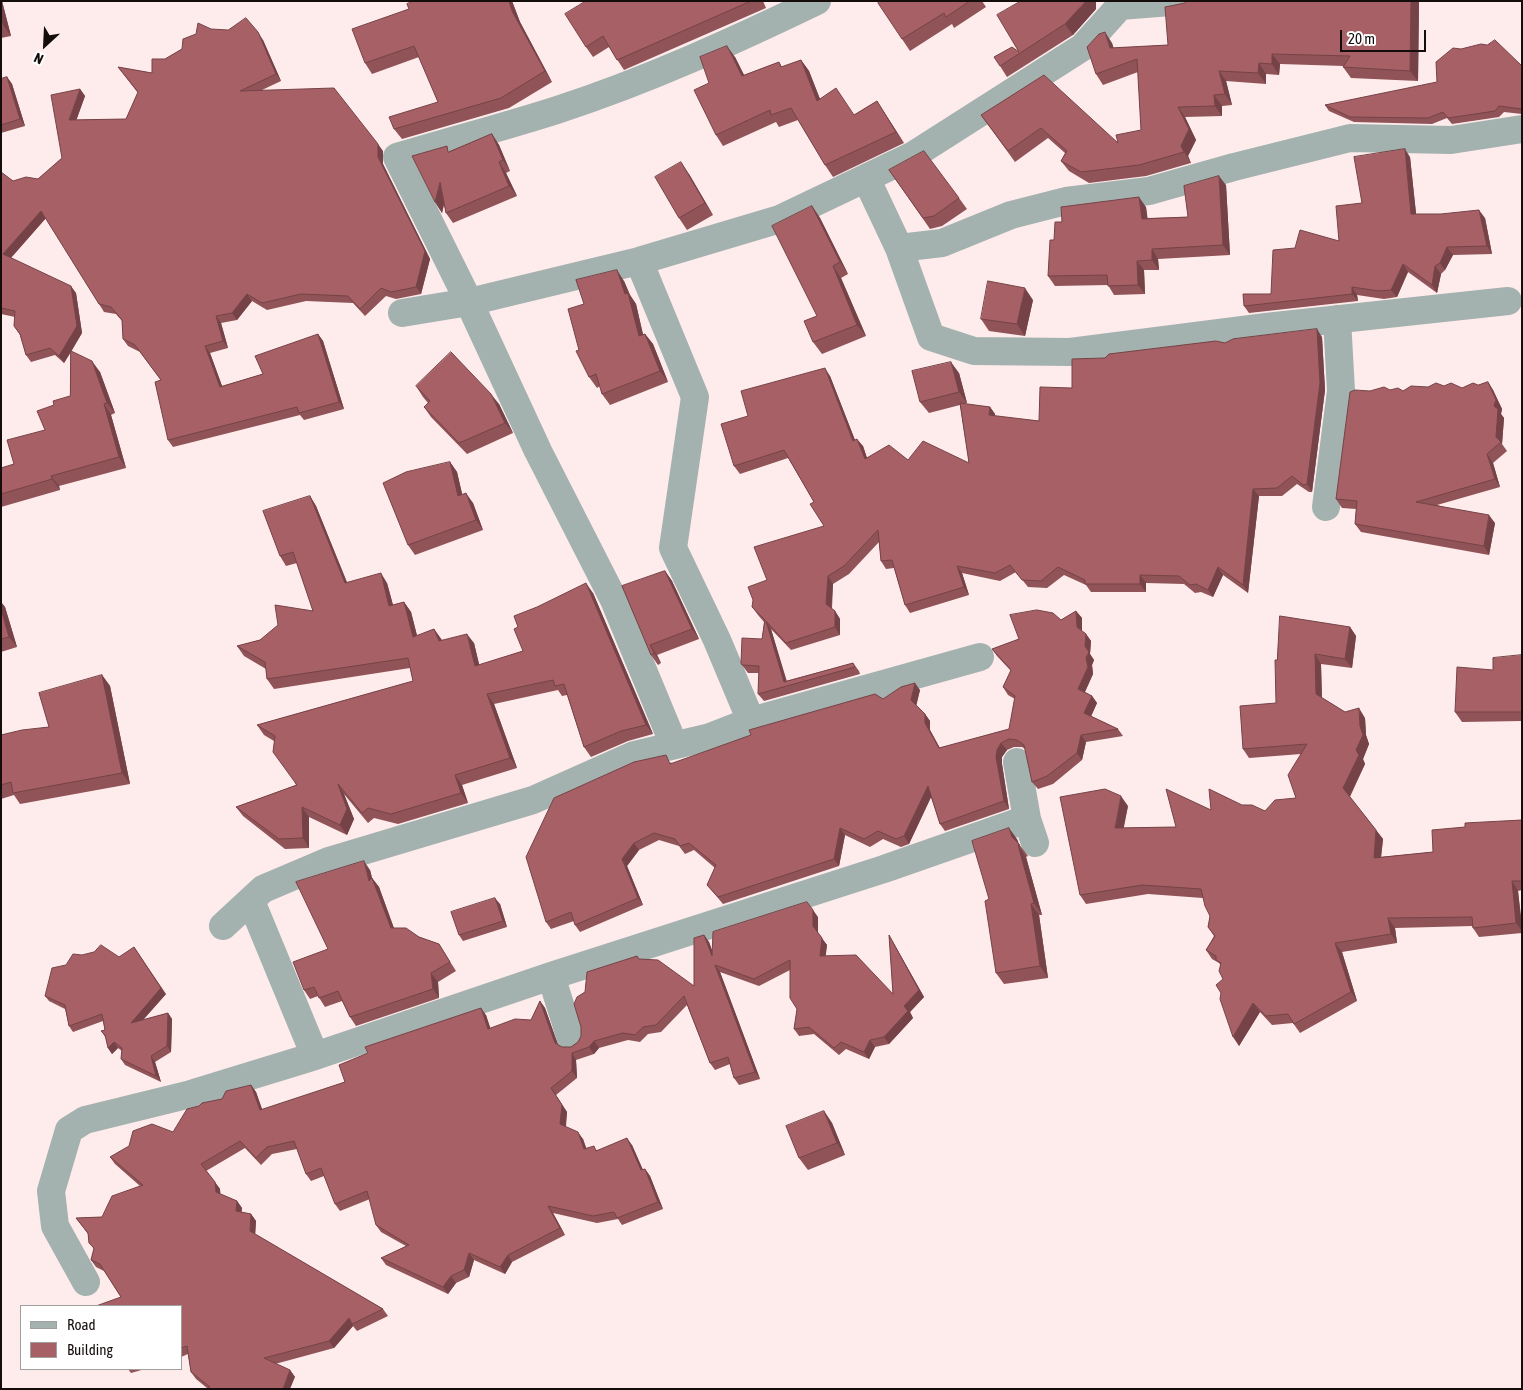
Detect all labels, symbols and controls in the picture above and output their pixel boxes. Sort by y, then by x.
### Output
north arrow [20,20,70,70]
scale bar [1343,20,1429,52]
text: 20 m [1348,30,1375,47]
text: N [32,50,46,68]
legend [20,1305,182,1370]
text: Road [67,1316,96,1333]
text: Building [67,1341,113,1358]

